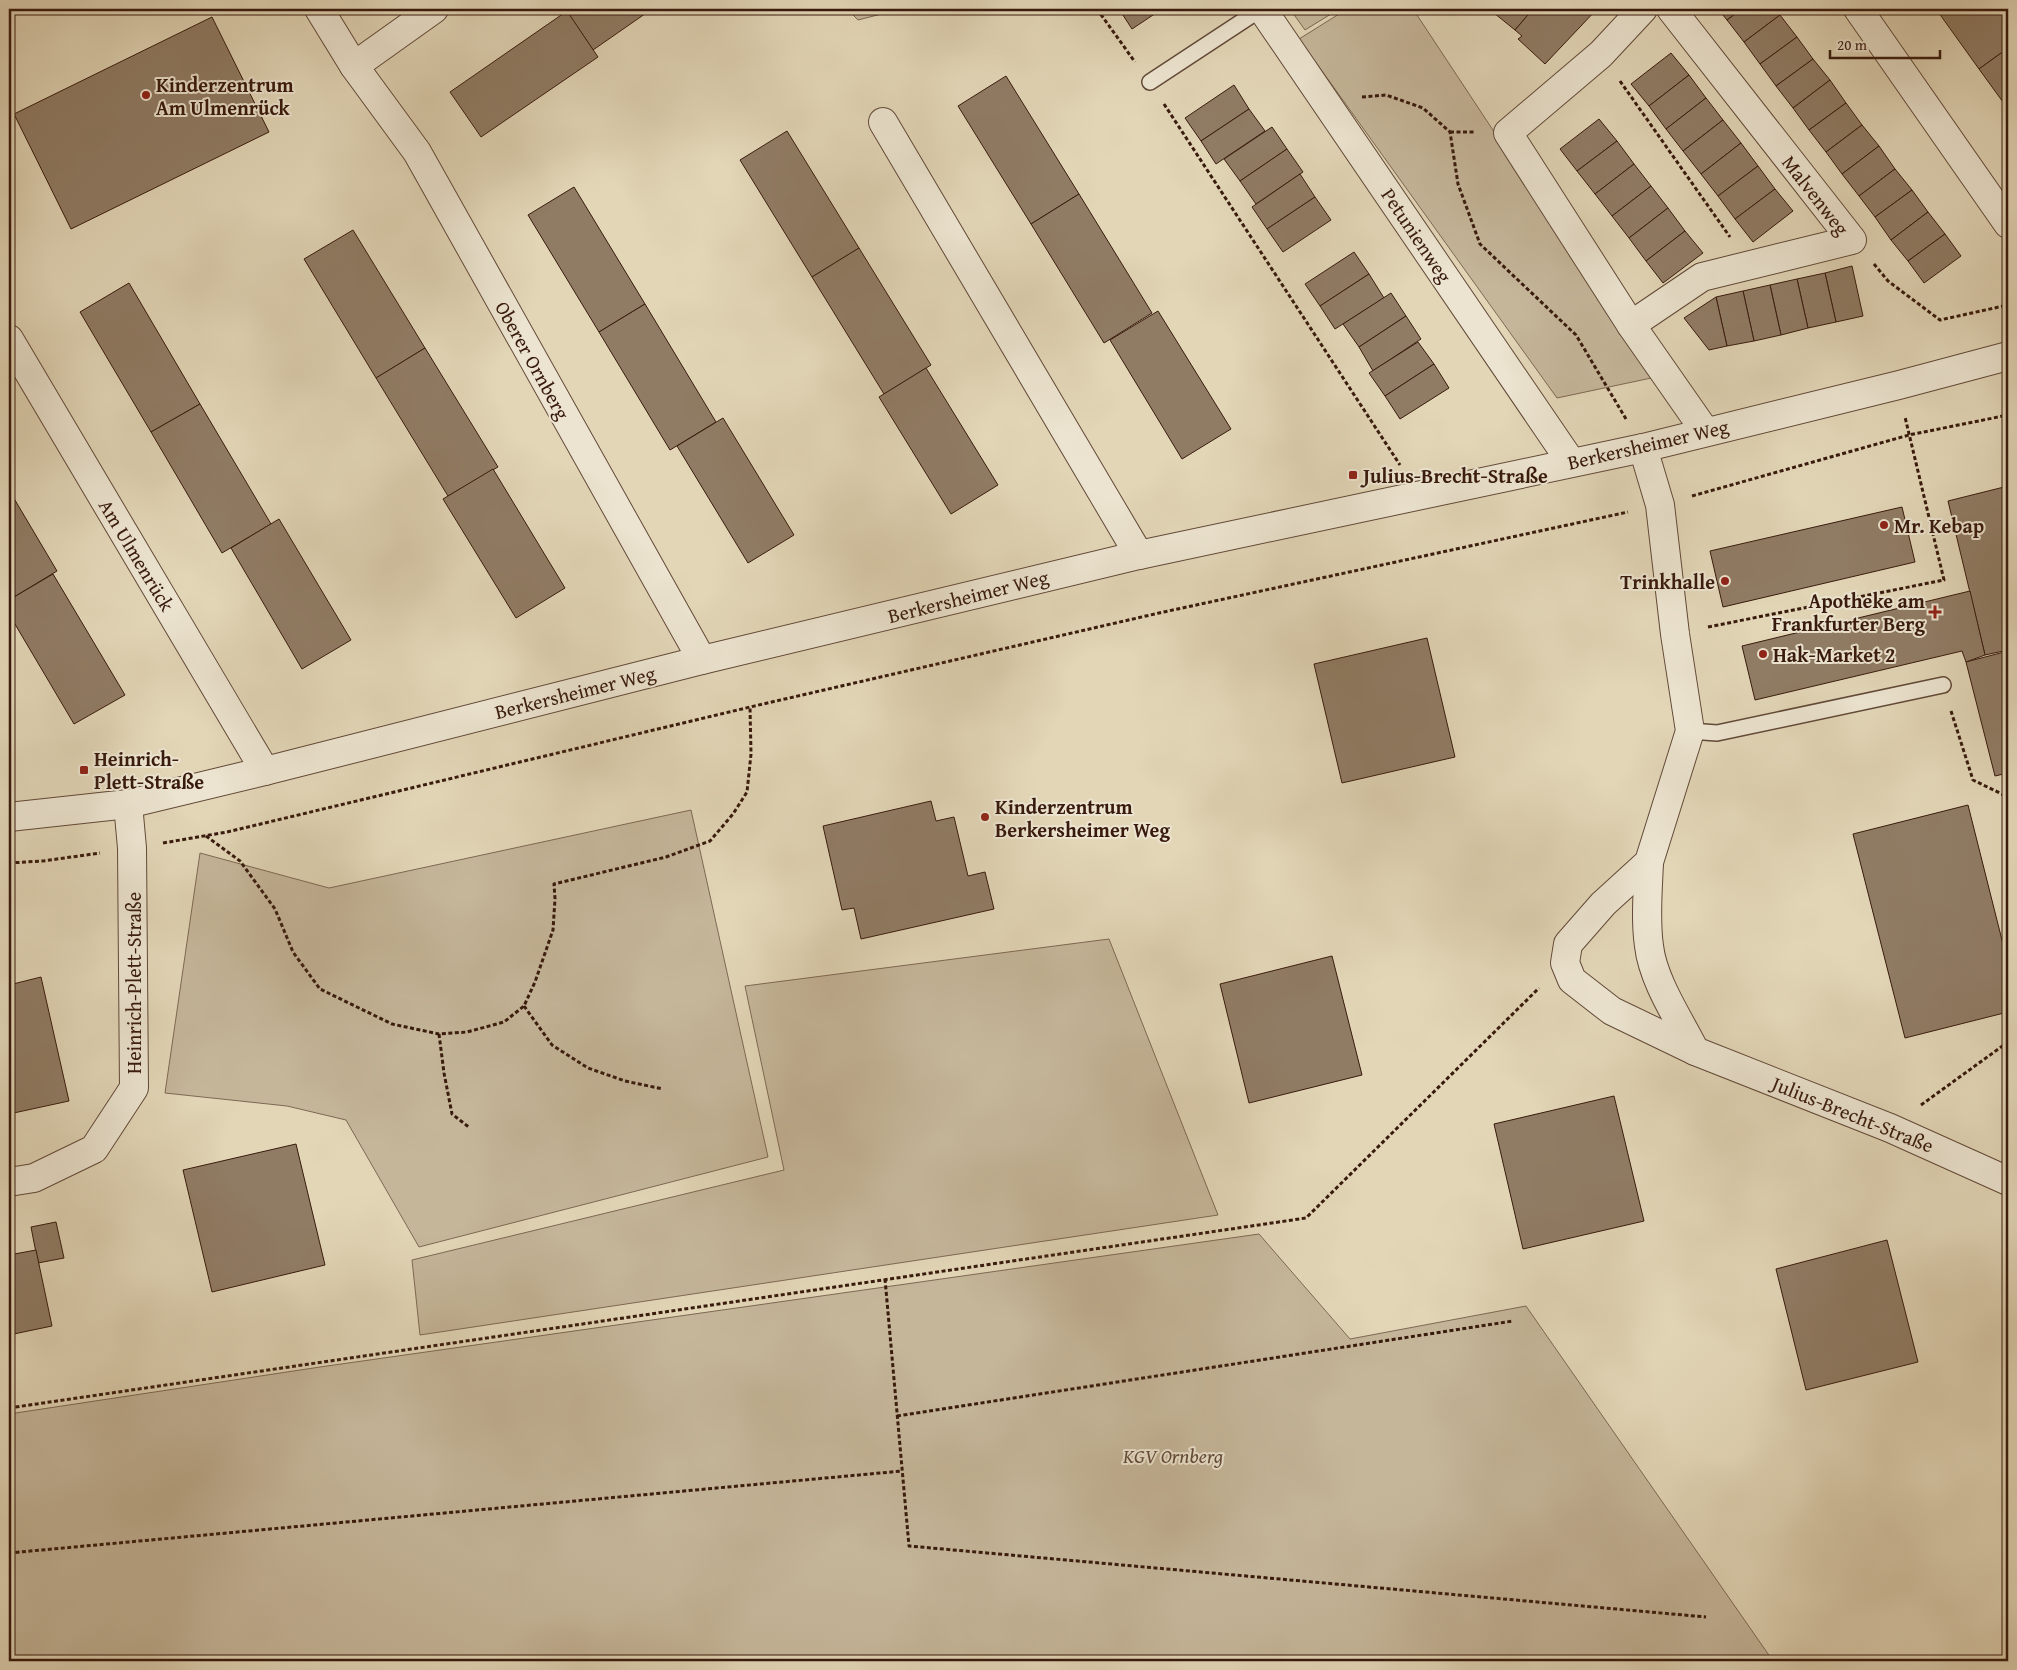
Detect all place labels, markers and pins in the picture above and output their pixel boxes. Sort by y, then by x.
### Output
place label: Kinderzentrum Am Ulmenrück [156,70,294,122]
marker: Kinderzentrum Am Ulmenrück [140,89,152,101]
place label: Julius-Brecht-Straße [1360,461,1548,490]
marker: Julius-Brecht-Straße [1347,469,1359,481]
place label: Mr. Kebap [1894,511,1984,540]
marker: Mr. Kebap [1878,519,1890,531]
place label: Trinkhalle [1620,567,1715,596]
marker: Trinkhalle [1719,575,1731,587]
place label: Apotheke am Frankfurter Berg [1772,586,1925,638]
marker: Apotheke am Frankfurter Berg [1929,606,1941,618]
place label: Hak-Market 2 [1773,640,1895,669]
marker: Hak-Market 2 [1757,648,1769,660]
place label: Heinrich- Plett-Straße [94,744,204,796]
marker: Heinrich- Plett-Straße [78,764,90,776]
place label: Kinderzentrum Berkersheimer Weg [995,792,1170,844]
marker: Kinderzentrum Berkersheimer Weg [979,811,991,823]

